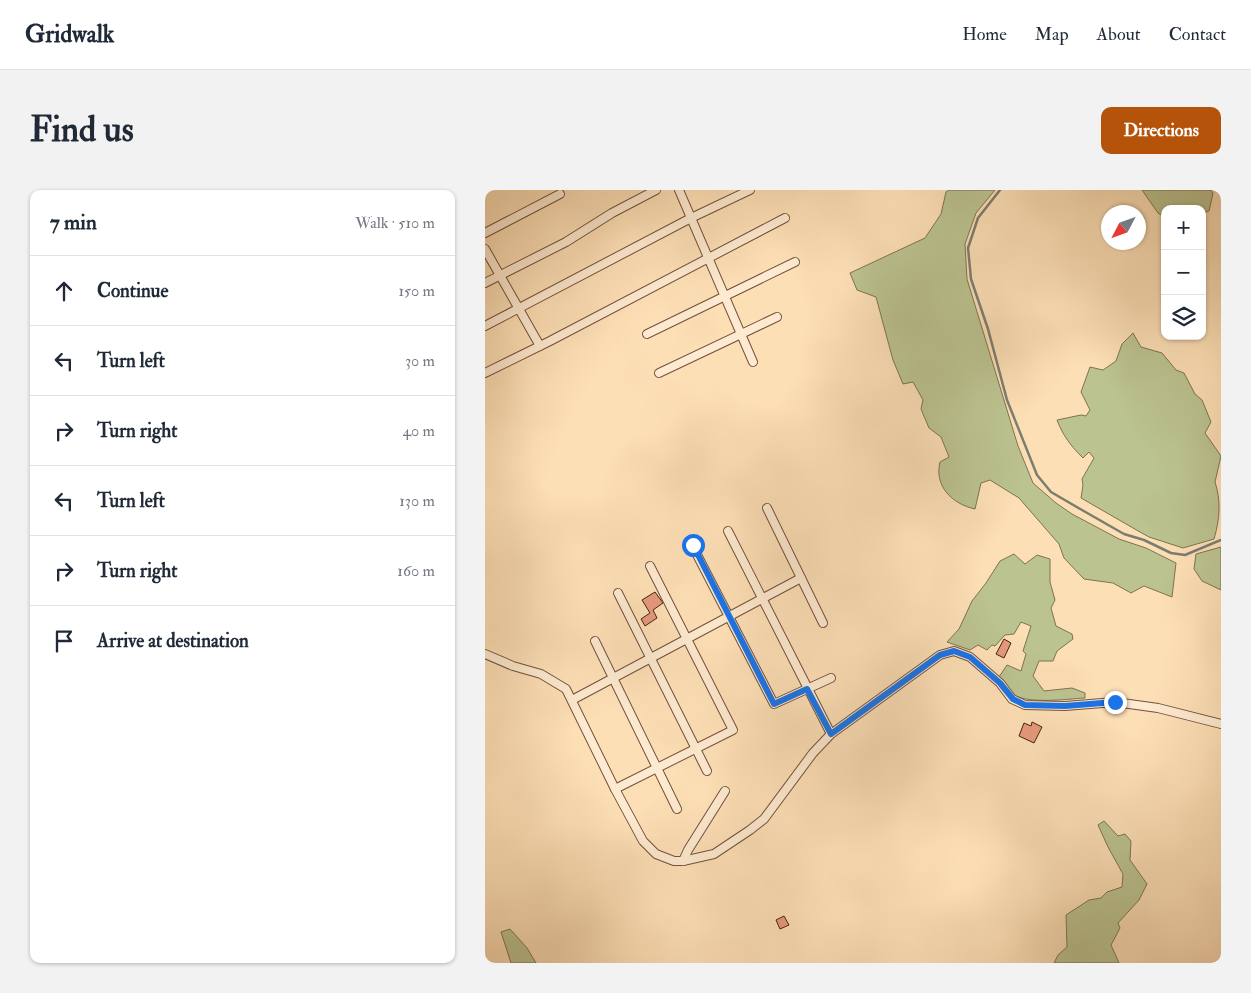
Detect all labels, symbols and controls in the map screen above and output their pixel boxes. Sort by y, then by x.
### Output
text: Gridwalk [25,19,114,50]
text: Home [962,23,1007,46]
text: Map [1035,23,1069,46]
text: About [1097,23,1141,46]
text: Contact [1169,23,1226,46]
button: Directions [1101,107,1221,154]
text: Find us [30,108,134,152]
north arrow [1101,205,1146,250]
map controls [1161,205,1206,340]
button: + [1161,205,1206,250]
text: 7 min [50,209,97,236]
text: Walk · 510 m [355,213,435,233]
button: − [1161,250,1206,295]
icon: ahead [50,277,78,305]
text: Continue [97,279,168,303]
text: 150 m [398,281,435,301]
button: layers [1161,295,1206,340]
icon: left [50,347,78,375]
text: Turn left [97,349,165,373]
text: 30 m [405,351,435,371]
icon: right [50,417,78,445]
text: Turn right [97,419,177,443]
text: 40 m [402,421,435,441]
icon: left [50,487,78,515]
text: Turn left [97,489,165,513]
text: 130 m [399,491,435,511]
route start [682,534,705,557]
icon: right [50,557,78,585]
text: Turn right [97,559,177,583]
text: 160 m [397,561,435,581]
icon: arrive [50,627,78,655]
text: Arrive at destination [97,629,249,653]
route end [1104,691,1127,714]

